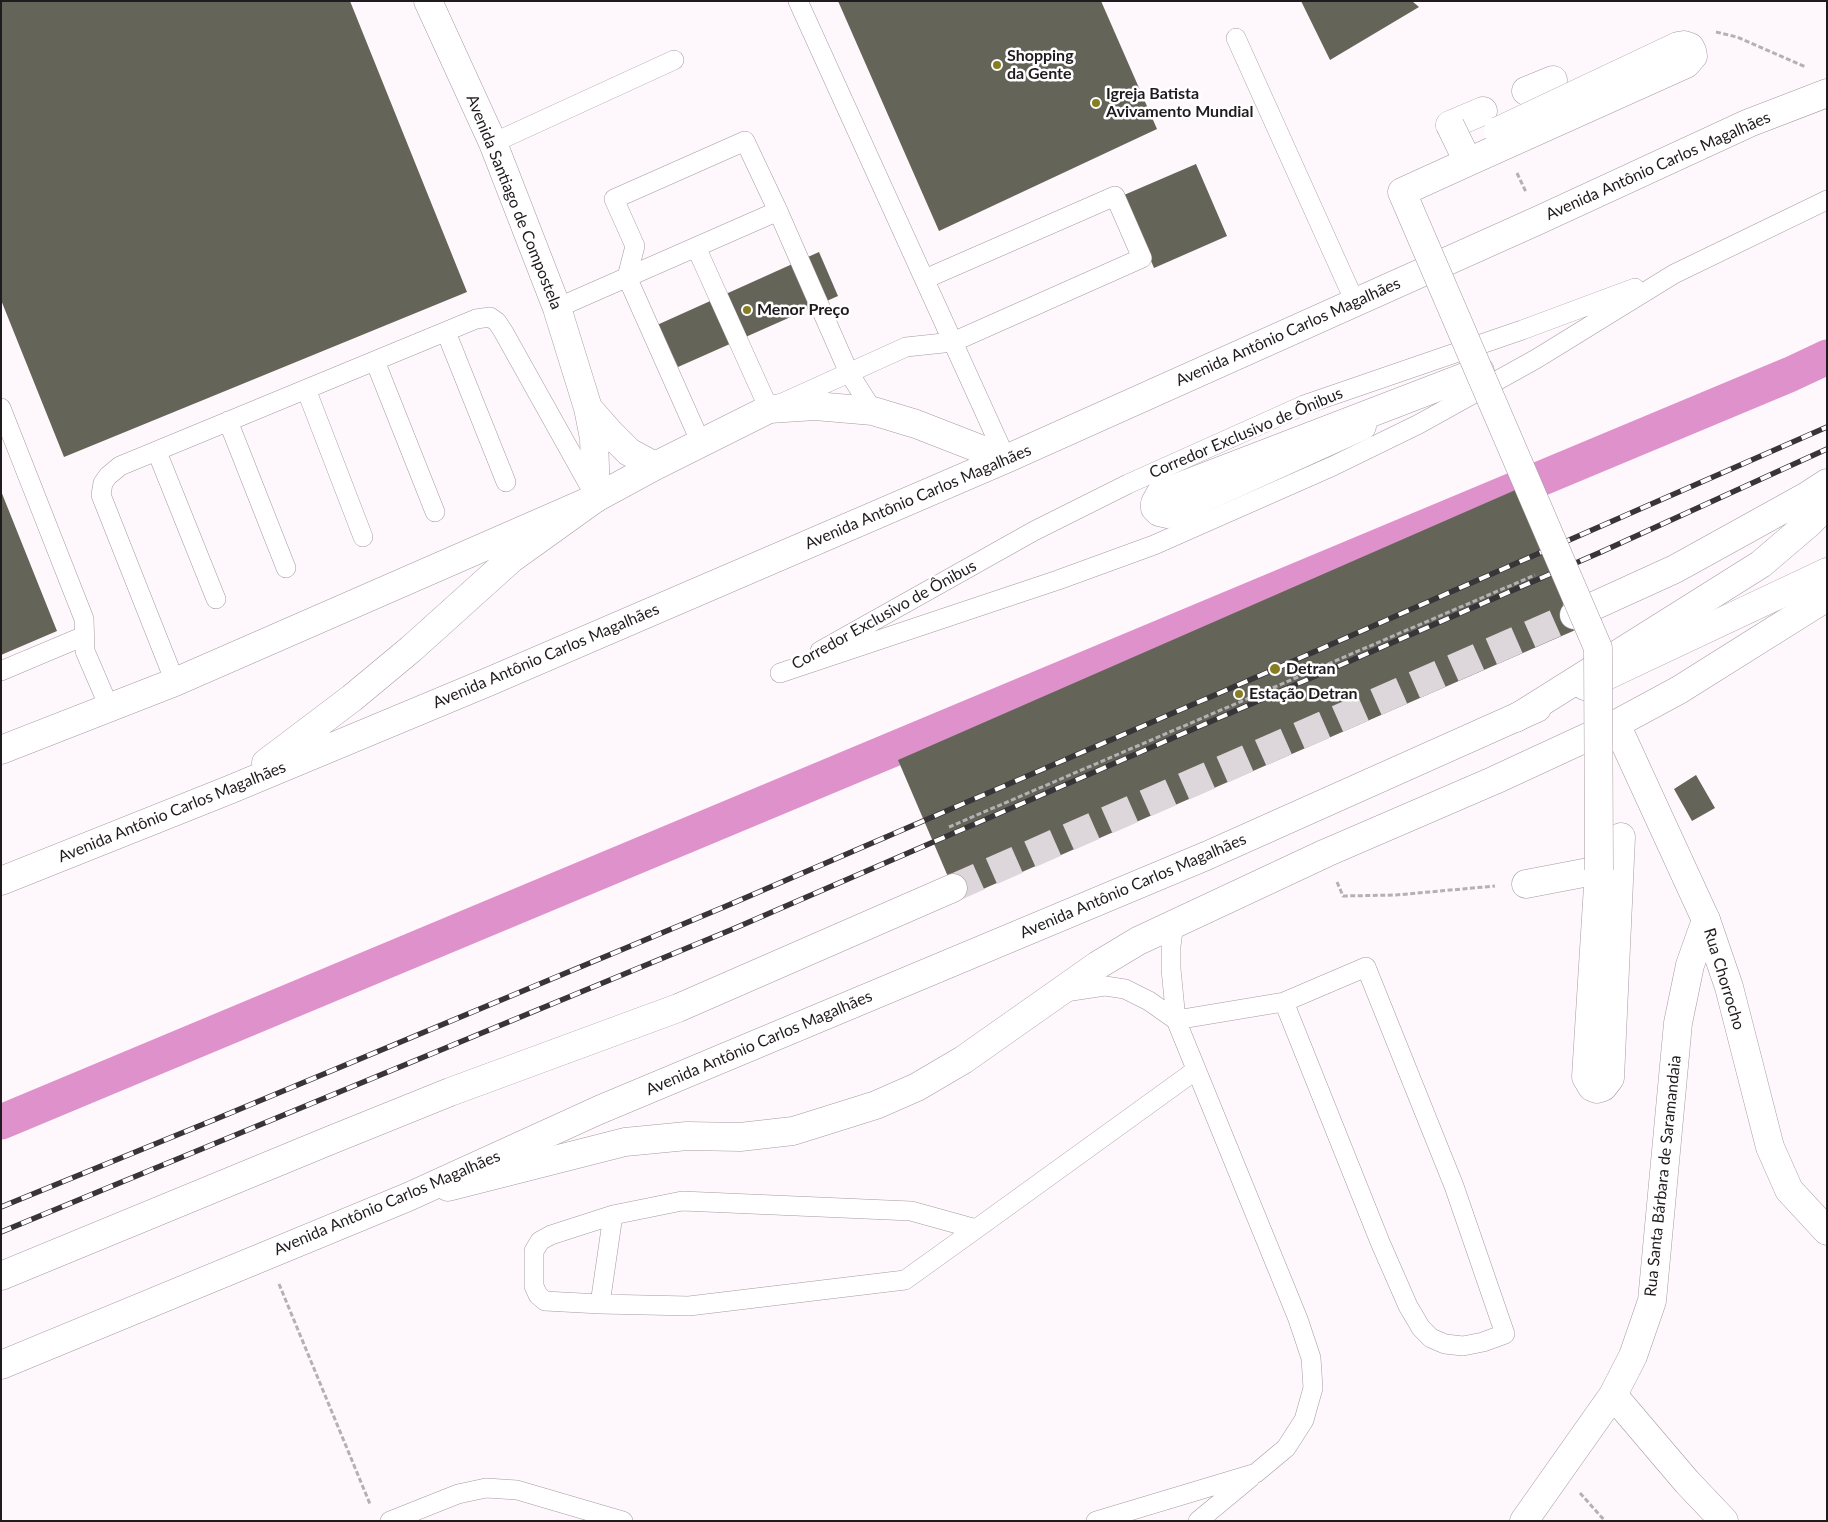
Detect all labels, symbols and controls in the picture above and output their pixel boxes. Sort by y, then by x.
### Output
place label: Shopping da Gente [1007,46,1074,84]
marker: Shopping da Gente [991,59,1003,71]
place label: Igreja Batista Avivamento Mundial [1106,84,1253,122]
street label: Avenida Santiago de Compostela [462,92,566,312]
marker: Igreja Batista Avivamento Mundial [1090,97,1102,109]
street label: Avenida Antônio Carlos Magalhães [1543,108,1773,224]
street label: Avenida Antônio Carlos Magalhães [1173,274,1403,390]
place label: Menor Preço [757,300,849,320]
marker: Menor Preço [741,304,753,316]
street label: Corredor Exclusivo de Ônibus [1146,383,1346,483]
street label: Avenida Antônio Carlos Magalhães [802,440,1034,554]
street label: Corredor Exclusivo de Ônibus [788,556,980,674]
street label: Avenida Antônio Carlos Magalhães [430,599,662,713]
place label: Detran [1286,659,1335,679]
marker: Detran [1268,662,1282,676]
place label: Estação Detran [1249,684,1358,704]
marker: Estação Detran [1233,688,1245,700]
street label: Avenida Antônio Carlos Magalhães [55,757,289,867]
street label: Avenida Antônio Carlos Magalhães [1017,829,1249,943]
street label: Rua Chorrocho [1699,926,1749,1032]
street label: Avenida Antônio Carlos Magalhães [643,986,875,1100]
street label: Rua Santa Bárbara de Saramandaia [1641,1054,1685,1298]
street label: Avenida Antônio Carlos Magalhães [271,1146,503,1260]

